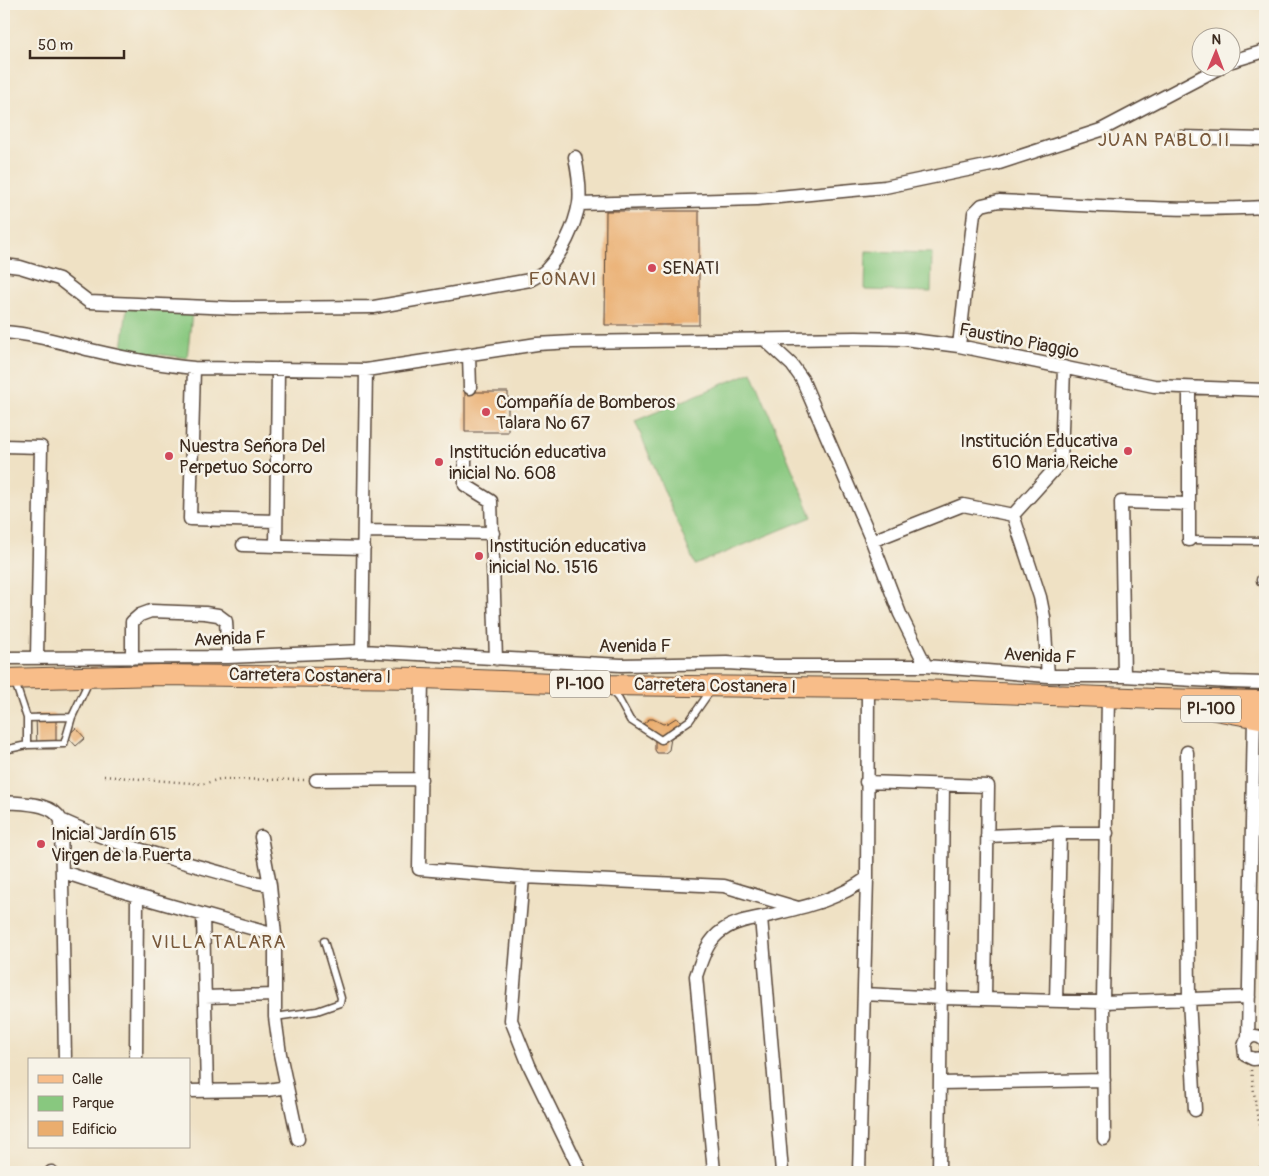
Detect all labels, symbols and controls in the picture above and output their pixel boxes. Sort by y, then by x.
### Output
scale bar [30,28,124,60]
north arrow [1192,28,1242,78]
text: N [1211,31,1221,48]
text: 50 m [38,36,73,55]
district label: JUAN PABLO II [1098,128,1230,152]
place label: SENATI [662,257,720,280]
marker: SENATI [646,262,658,274]
district label: FONAVI [529,267,597,291]
street label: Faustino Piaggio [957,318,1081,364]
place label: Compañía de Bomberos Talara Nº 67 [496,391,675,435]
marker: Compañía de Bomberos Talara Nº 67 [480,406,492,418]
place label: Institución Educativa 610 Maria Reiche [960,430,1118,474]
place label: Nuestra Señora Del Perpetuo Socorro [179,435,326,479]
place label: Institución educativa inicial No. 608 [449,441,606,485]
marker: Institución Educativa 610 Maria Reiche [1122,445,1134,457]
marker: Nuestra Señora Del Perpetuo Socorro [163,450,175,462]
marker: Institución educativa inicial No. 608 [433,456,445,468]
place label: Institución educativa inicial No. 1516 [489,535,646,579]
marker: Institución educativa inicial No. 1516 [473,550,485,562]
street label: Avenida F [193,626,267,652]
street label: Avenida F [599,635,671,658]
street label: Avenida F [1003,643,1077,669]
street label: Carretera Costanera I [229,663,391,689]
road number: PI-100 [550,671,610,698]
street label: Carretera Costanera I [634,673,796,699]
road number: PI-100 [1181,696,1241,722]
place label: Inicial Jardín 615 Virgen de la Puerta [51,823,191,867]
marker: Inicial Jardín 615 Virgen de la Puerta [35,838,47,850]
district label: VILLA TALARA [151,930,287,954]
legend [28,1058,190,1148]
text: Calle [72,1070,103,1089]
text: Parque [72,1094,115,1113]
text: Edificio [72,1120,117,1139]

